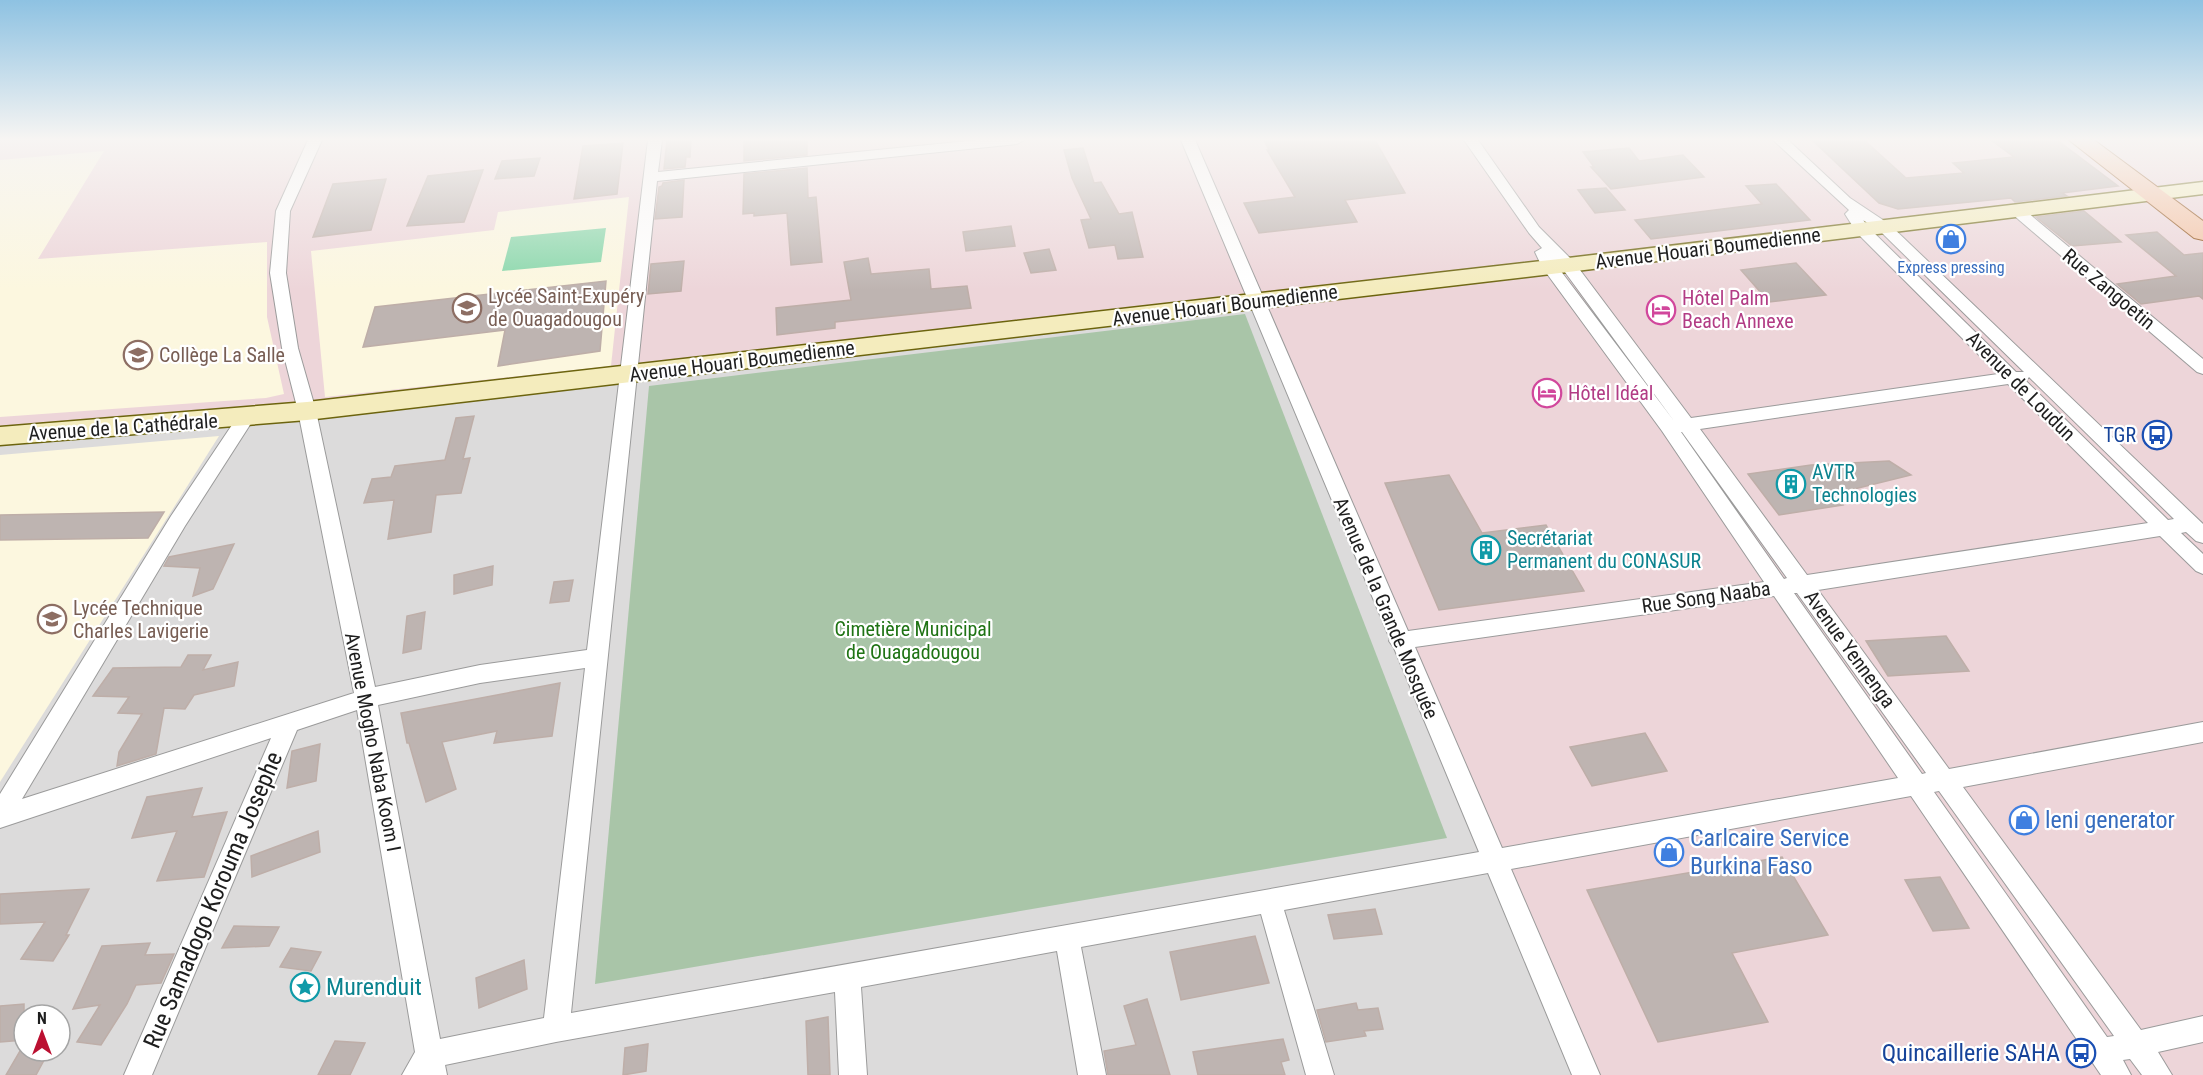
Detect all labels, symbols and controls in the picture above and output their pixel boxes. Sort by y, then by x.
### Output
street label: Avenue Houari Boumedienne [1594,222,1822,274]
shop icon: Express pressing [1935,223,1967,255]
street label: Rue Zangoetin [2058,243,2160,335]
place label: Express pressing [1897,258,2005,277]
street label: Avenue Houari Boumedienne [1111,279,1339,331]
place label: Lycée Saint-Exupéry de Ouagadougou [488,284,644,331]
place label: Hôtel Palm Beach Annexe [1682,286,1794,333]
school or university icon: Lycée Saint-Exupéry de Ouagadougou [451,292,483,324]
hotel icon: Hôtel Palm Beach Annexe [1645,294,1677,326]
street label: Avenue de Loudun [1961,326,2081,446]
street label: Avenue Houari Boumedienne [628,335,856,387]
school or university icon: Collège La Salle [122,339,154,371]
place label: Collège La Salle [159,343,285,367]
hotel icon: Hôtel Idéal [1531,377,1563,409]
place label: Hôtel Idéal [1568,381,1653,405]
street label: Avenue de la Cathédrale [27,408,219,446]
bus stop icon: TGR [2141,419,2173,451]
place label: TGR [2103,423,2136,447]
place label: AVTR Technologies [1812,460,1917,507]
building icon: AVTR Technologies [1775,468,1807,500]
street label: Avenue de la Grande Mosquée [1328,494,1444,722]
place label: Secrétariat Permanent du CONASUR [1507,526,1702,573]
building icon: Secrétariat Permanent du CONASUR [1470,534,1502,566]
street label: Rue Song Naaba [1640,576,1772,618]
street label: Avenue Yennenga [1799,586,1901,712]
place label: Lycée Technique Charles Lavigerie [73,596,209,643]
school or university icon: Lycée Technique Charles Lavigerie [36,603,68,635]
park label: Cimetière Municipal de Ouagadougou [834,617,992,664]
street label: Avenue Mogho Naba Koom I [340,630,406,854]
street label: Rue Samadogo Korouma Josephe [138,748,288,1052]
shop icon: leni generator [2008,804,2040,836]
place label: leni generator [2045,806,2175,834]
place label: Carlcaire Service Burkina Faso [1690,824,1849,880]
shop icon: Carlcaire Service Burkina Faso [1653,836,1685,868]
place icon: Murenduit [289,971,321,1003]
place label: Murenduit [326,973,422,1001]
north arrow [12,1003,72,1063]
text: N [37,1009,47,1028]
bus stop icon: Quincaillerie SAHA [2065,1037,2097,1069]
place label: Quincaillerie SAHA [1882,1039,2060,1067]

